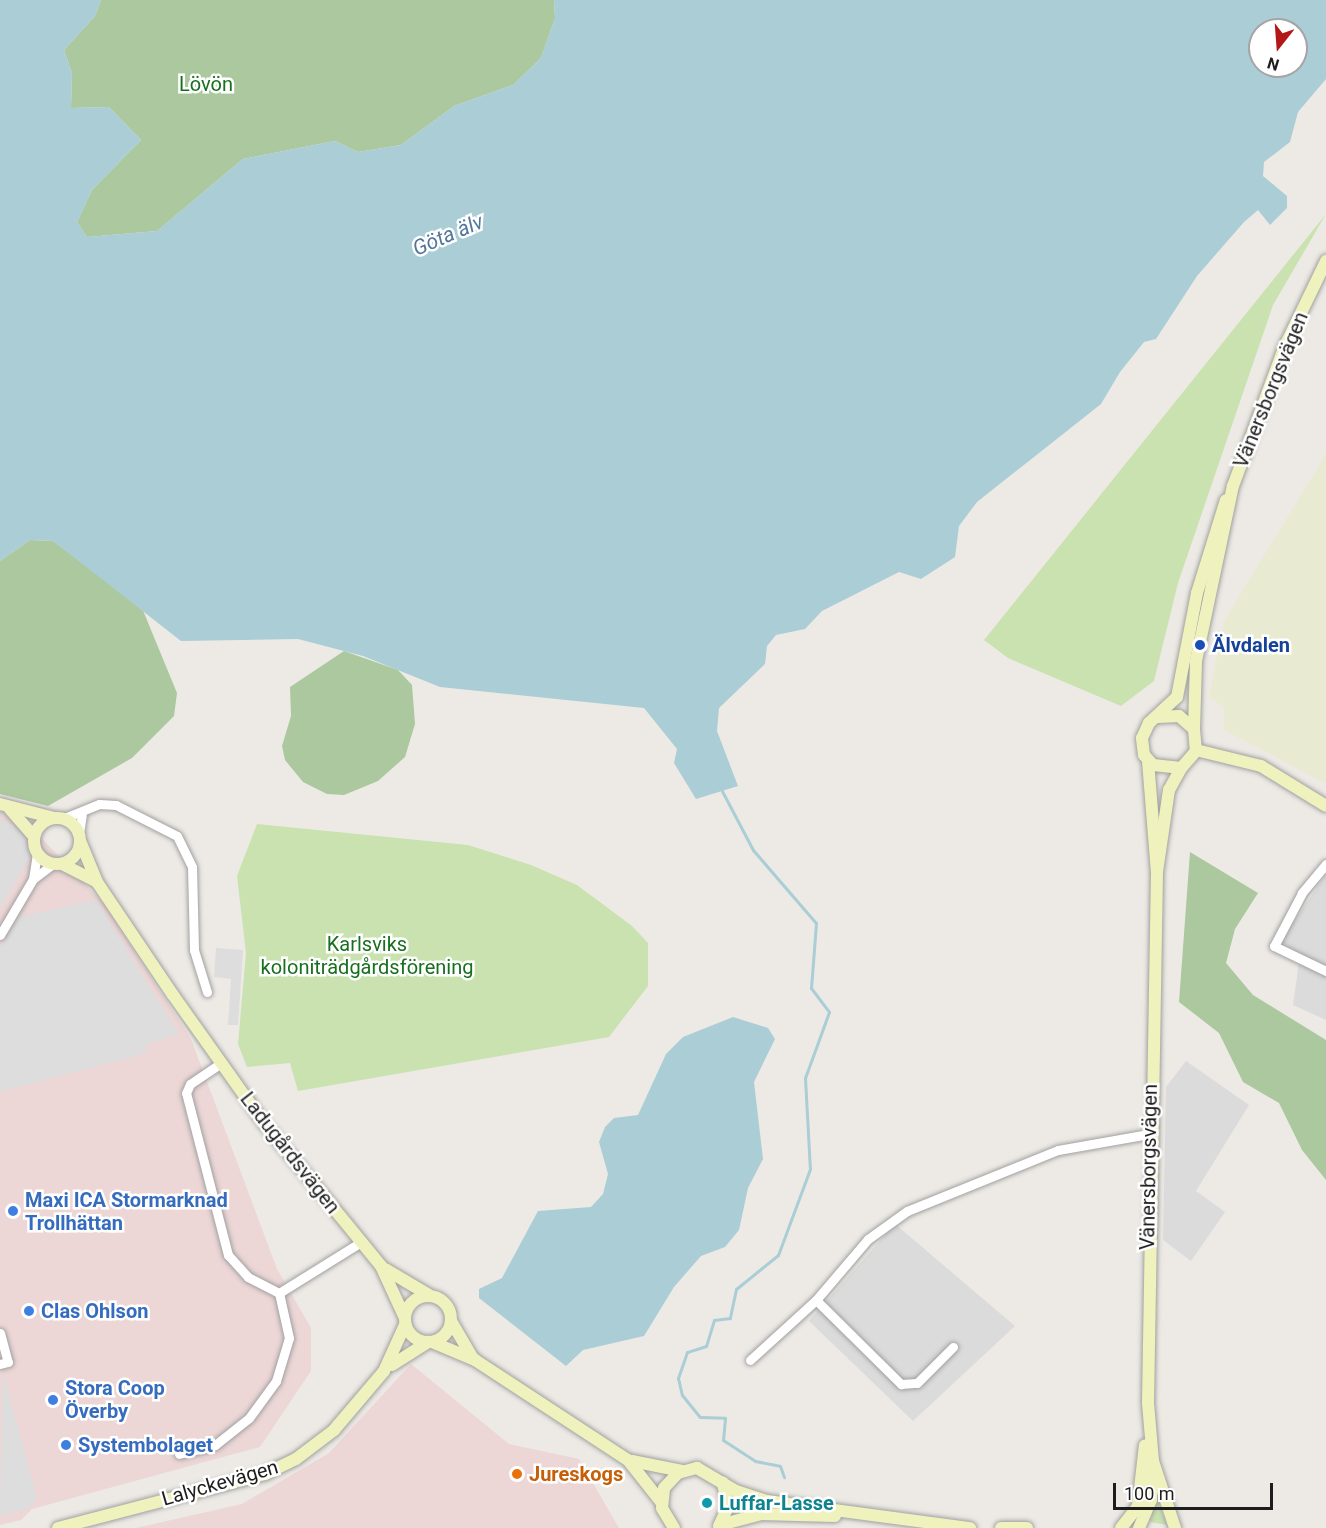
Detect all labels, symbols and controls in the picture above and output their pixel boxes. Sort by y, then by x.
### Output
north arrow [1248,18,1308,78]
text: N [1265,53,1281,75]
park label: Lövön [179,72,233,96]
water label: Göta älv [409,209,487,261]
street label: Vänersborgsvägen [1229,309,1313,471]
place label: Älvdalen [1212,633,1290,657]
marker: Älvdalen [1193,638,1207,652]
park label: Karlsviks koloniträdgårdsförening [261,933,473,980]
street label: Vänersborgsvägen [1136,1084,1162,1250]
street label: Ladugårdsvägen [235,1087,345,1219]
place label: Maxi ICA Stormarknad Trollhättan [25,1188,228,1235]
marker: Maxi ICA Stormarknad Trollhättan [6,1204,20,1218]
place label: Clas Ohlson [41,1299,148,1323]
marker: Clas Ohlson [22,1304,36,1318]
place label: Stora Coop Överby [65,1376,165,1423]
marker: Stora Coop Överby [46,1393,60,1407]
place label: Systembolaget [78,1433,213,1457]
marker: Systembolaget [59,1438,73,1452]
street label: Lalyckevägen [159,1455,281,1511]
place label: Jureskogs [529,1462,623,1486]
marker: Jureskogs [510,1467,524,1481]
scale bar [1116,1471,1276,1509]
text: 100 m [1124,1483,1175,1504]
place label: Luffar-Lasse [719,1491,834,1515]
marker: Luffar-Lasse [700,1496,714,1510]

